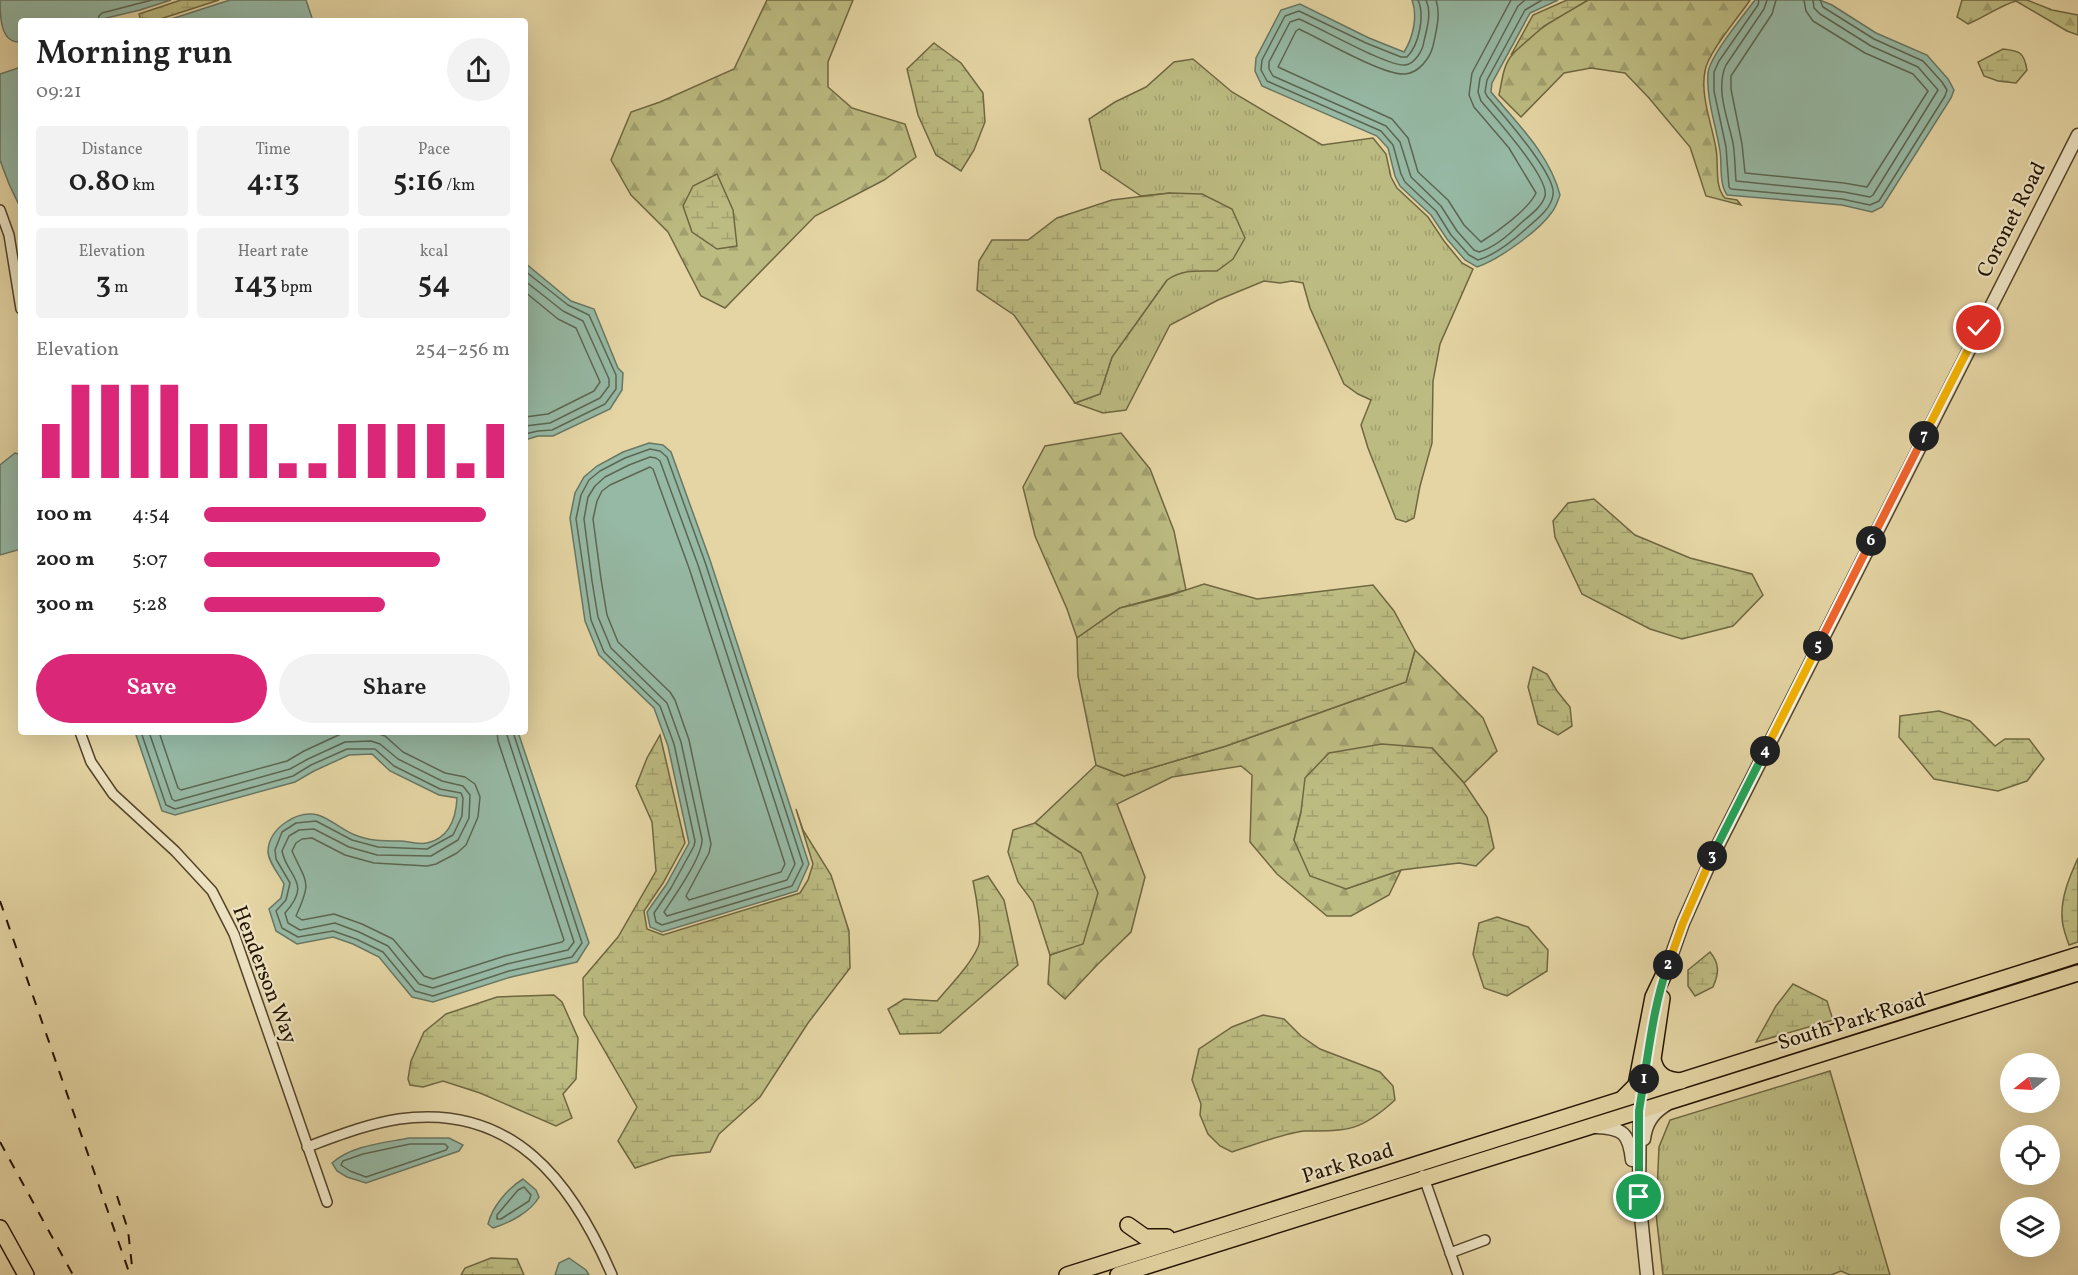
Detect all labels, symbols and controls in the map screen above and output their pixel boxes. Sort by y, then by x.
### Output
text: Morning run [36,32,233,78]
button: share [447,38,510,101]
text: 09:21 [36,78,82,106]
text: Distance [81,139,143,161]
text: Time [255,139,291,161]
text: Pace [418,139,450,161]
street label: Coronet Road [1970,157,2054,283]
text: 0.80 [69,161,129,203]
text: 4:13 [246,161,300,203]
text: 5:16 [393,161,443,203]
text: km [129,175,155,197]
text: /km [443,175,475,197]
text: Elevation [79,241,145,263]
text: Heart rate [238,241,308,263]
text: kcal [420,241,448,263]
text: 3 [96,263,111,305]
text: 143 [233,263,277,305]
text: 54 [418,263,450,305]
text: m [111,277,128,299]
text: bpm [277,277,313,299]
pin [1953,302,2004,353]
icon: check [1962,311,1995,344]
text: Elevation [36,336,119,364]
text: 254–256 m [415,336,510,364]
pin: 7 [1909,421,1939,451]
text: 7 [1920,425,1928,447]
text: 100 m [36,501,92,529]
text: 4:54 [132,501,170,529]
pin: 6 [1856,526,1886,556]
text: 6 [1867,530,1875,552]
text: 200 m [36,546,94,574]
text: 5:07 [132,546,168,574]
text: 300 m [36,591,94,619]
text: 5:28 [132,591,167,619]
pin: 5 [1803,631,1833,661]
text: 5 [1814,635,1822,657]
button: Save [36,654,267,723]
button: Share [279,654,510,723]
pin: 4 [1750,736,1780,766]
text: 4 [1760,740,1770,762]
pin: 3 [1697,841,1727,871]
text: 3 [1708,845,1716,867]
street label: Henderson Way [224,902,304,1049]
pin: 2 [1653,950,1683,980]
text: 2 [1664,954,1672,976]
street label: South Park Road [1774,986,1930,1058]
north arrow [2000,1053,2060,1113]
map controls [2000,1053,2060,1257]
pin: 1 [1629,1064,1659,1094]
text: 1 [1641,1068,1647,1090]
button: locate [2000,1125,2060,1185]
street label: Park Road [1299,1136,1397,1192]
pin [1613,1171,1664,1222]
icon: arrive [1622,1180,1655,1213]
button: layers [2000,1197,2060,1257]

